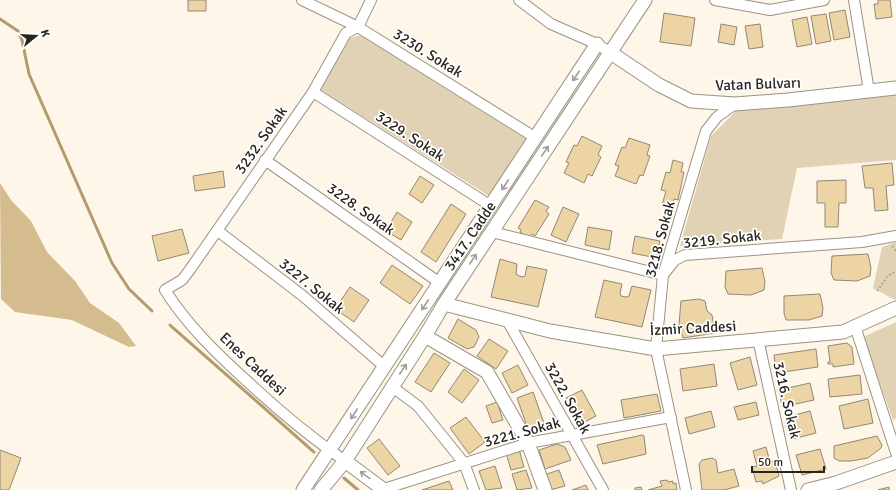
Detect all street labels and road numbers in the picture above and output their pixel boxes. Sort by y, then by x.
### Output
street label: 3230. Sokak [390,25,466,82]
street label: Vatan Bulvarı [715,74,801,94]
street label: 3232. Sokak [231,102,291,177]
street label: 3229. Sokak [372,107,448,165]
street label: 3228. Sokak [324,179,399,239]
street label: 3417. Cadde [440,198,500,274]
street label: 3218. Sokak [641,198,679,279]
street label: 3219. Sokak [682,226,762,252]
street label: 3227. Sokak [276,254,349,318]
street label: İzmir Caddesi [649,317,737,339]
street label: Enes Caddesi [216,329,290,399]
street label: 3222. Sokak [541,359,595,437]
street label: 3216. Sokak [769,360,805,441]
street label: 3221. Sokak [482,413,563,451]

